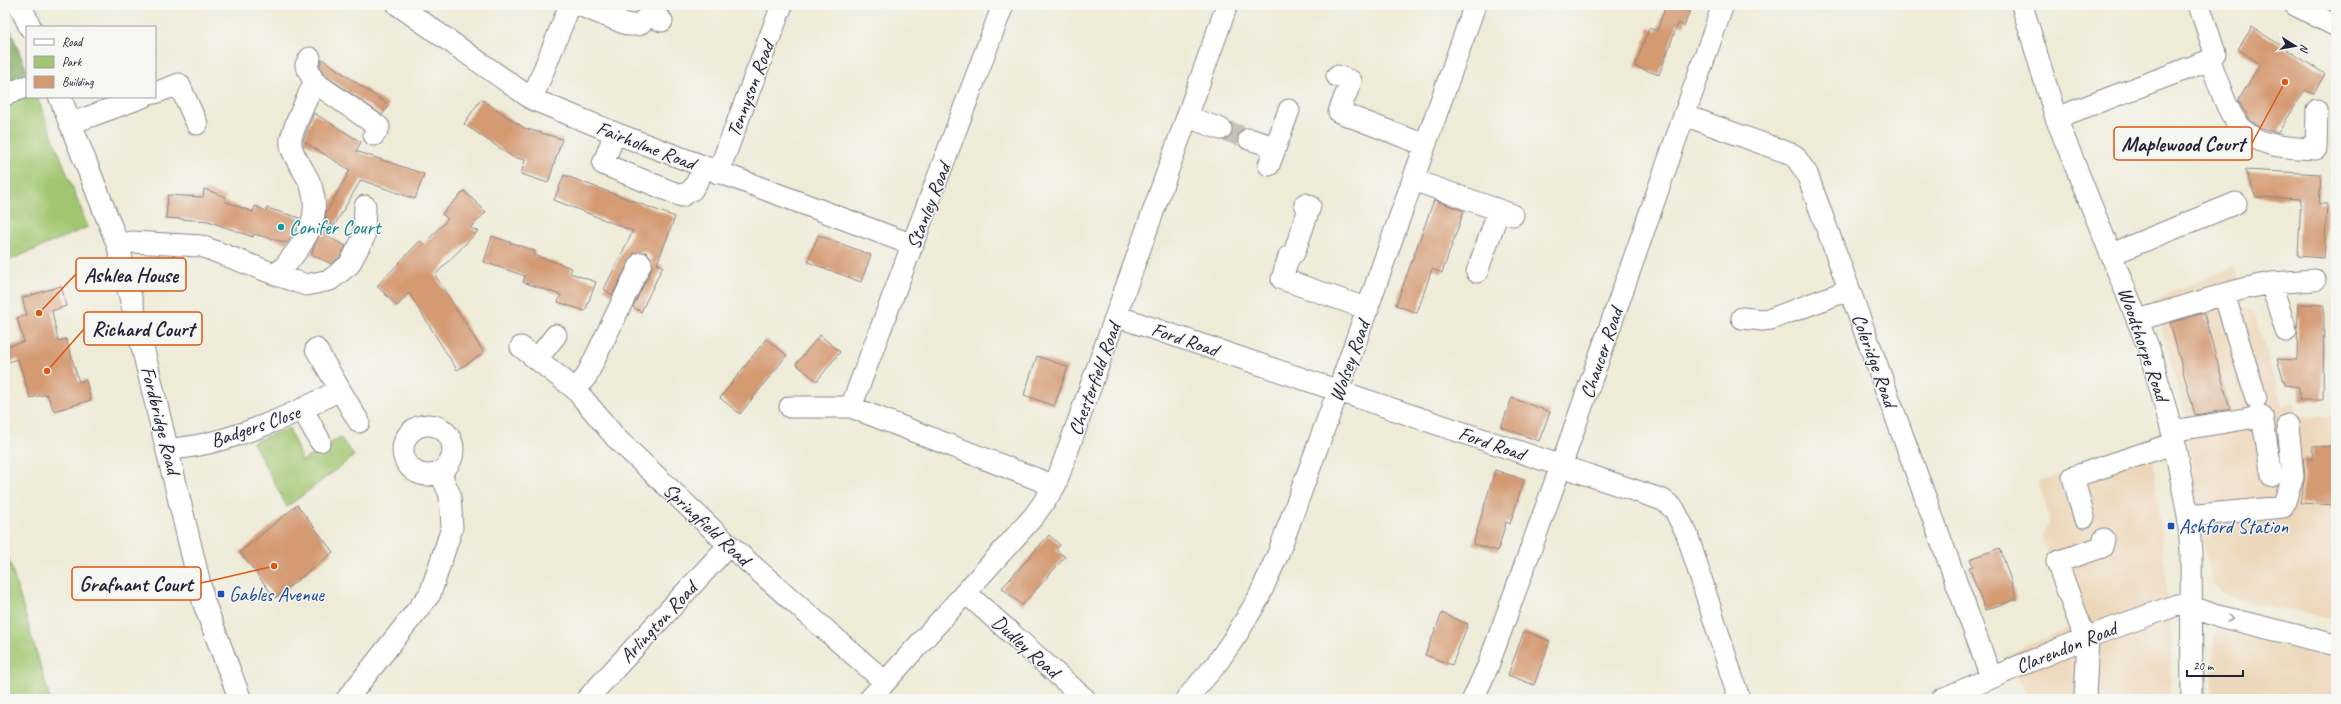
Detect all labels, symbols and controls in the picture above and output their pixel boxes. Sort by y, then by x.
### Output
legend [26,26,156,98]
north arrow [2275,26,2315,66]
text: Road [62,34,84,50]
street label: Tennyson Road [721,35,781,141]
text: N [2297,43,2312,55]
text: Park [62,54,83,70]
text: Building [62,74,94,90]
street label: Fairholme Road [593,115,702,177]
callout: Maplewood Court [2114,127,2252,160]
text: Maplewood Court [2122,131,2247,157]
street label: Stanley Road [901,157,957,253]
place label: Conifer Court [289,215,383,240]
marker: Conifer Court [276,222,286,232]
callout: Ashlea House [76,258,186,291]
text: Ashlea House [84,262,180,288]
street label: Woodthorpe Road [2112,284,2176,407]
street label: Chaucer Road [1574,302,1630,402]
street label: Coleridge Road [1846,310,1904,413]
callout: Richard Court [84,312,202,345]
street label: Wolsey Road [1323,314,1377,405]
text: Richard Court [92,316,197,342]
street label: Ford Road [1148,316,1224,363]
street label: Chesterfield Road [1063,317,1127,439]
street label: Fordbridge Road [135,364,187,480]
street label: Badgers Close [207,399,304,453]
street label: Ford Road [1455,420,1531,467]
street label: Springfield Road [658,478,758,573]
place label: Ashford Station [2179,514,2289,539]
marker: Ashford Station [2166,521,2176,531]
callout: Grafnant Court [72,567,201,600]
text: Grafnant Court [79,571,195,597]
street label: Arlington Road [614,574,704,668]
place label: Gables Avenue [229,582,325,607]
marker: Gables Avenue [216,589,226,599]
street label: Dudley Road [987,609,1067,685]
one-way arrow [2226,614,2233,623]
street label: Clarendon Road [2012,615,2123,679]
scale bar [2187,652,2243,678]
text: 20 m [2193,658,2215,674]

